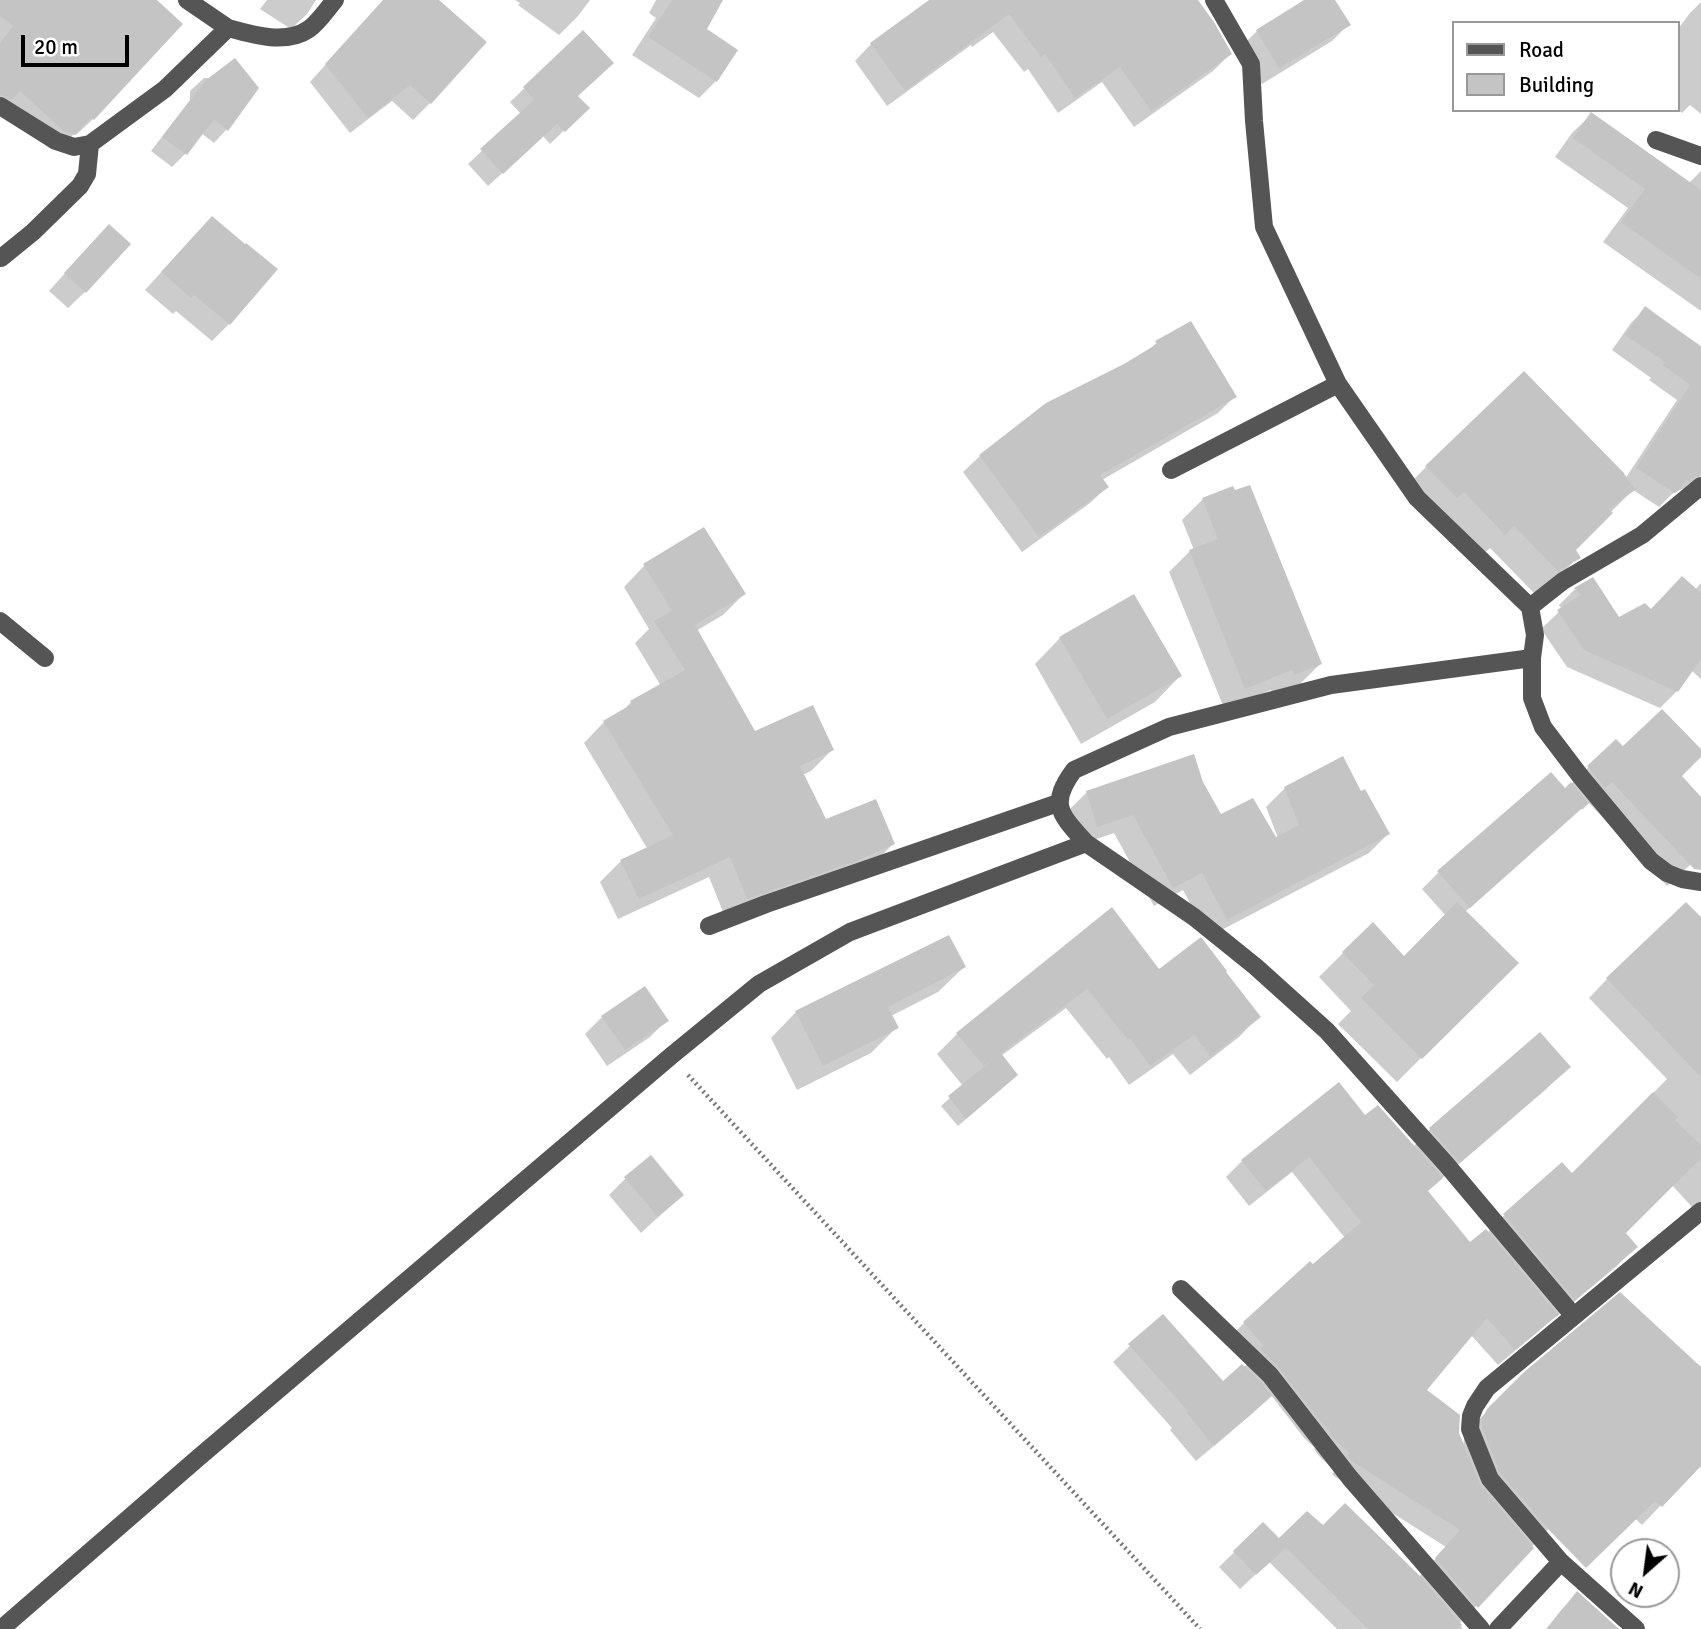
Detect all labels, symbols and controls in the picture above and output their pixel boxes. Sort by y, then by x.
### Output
scale bar [24,21,133,65]
legend [1452,21,1680,112]
text: 20 m [34,34,78,60]
text: Road [1519,37,1564,63]
text: Building [1519,72,1594,98]
north arrow [1610,1538,1680,1608]
text: N [1625,1576,1648,1603]

